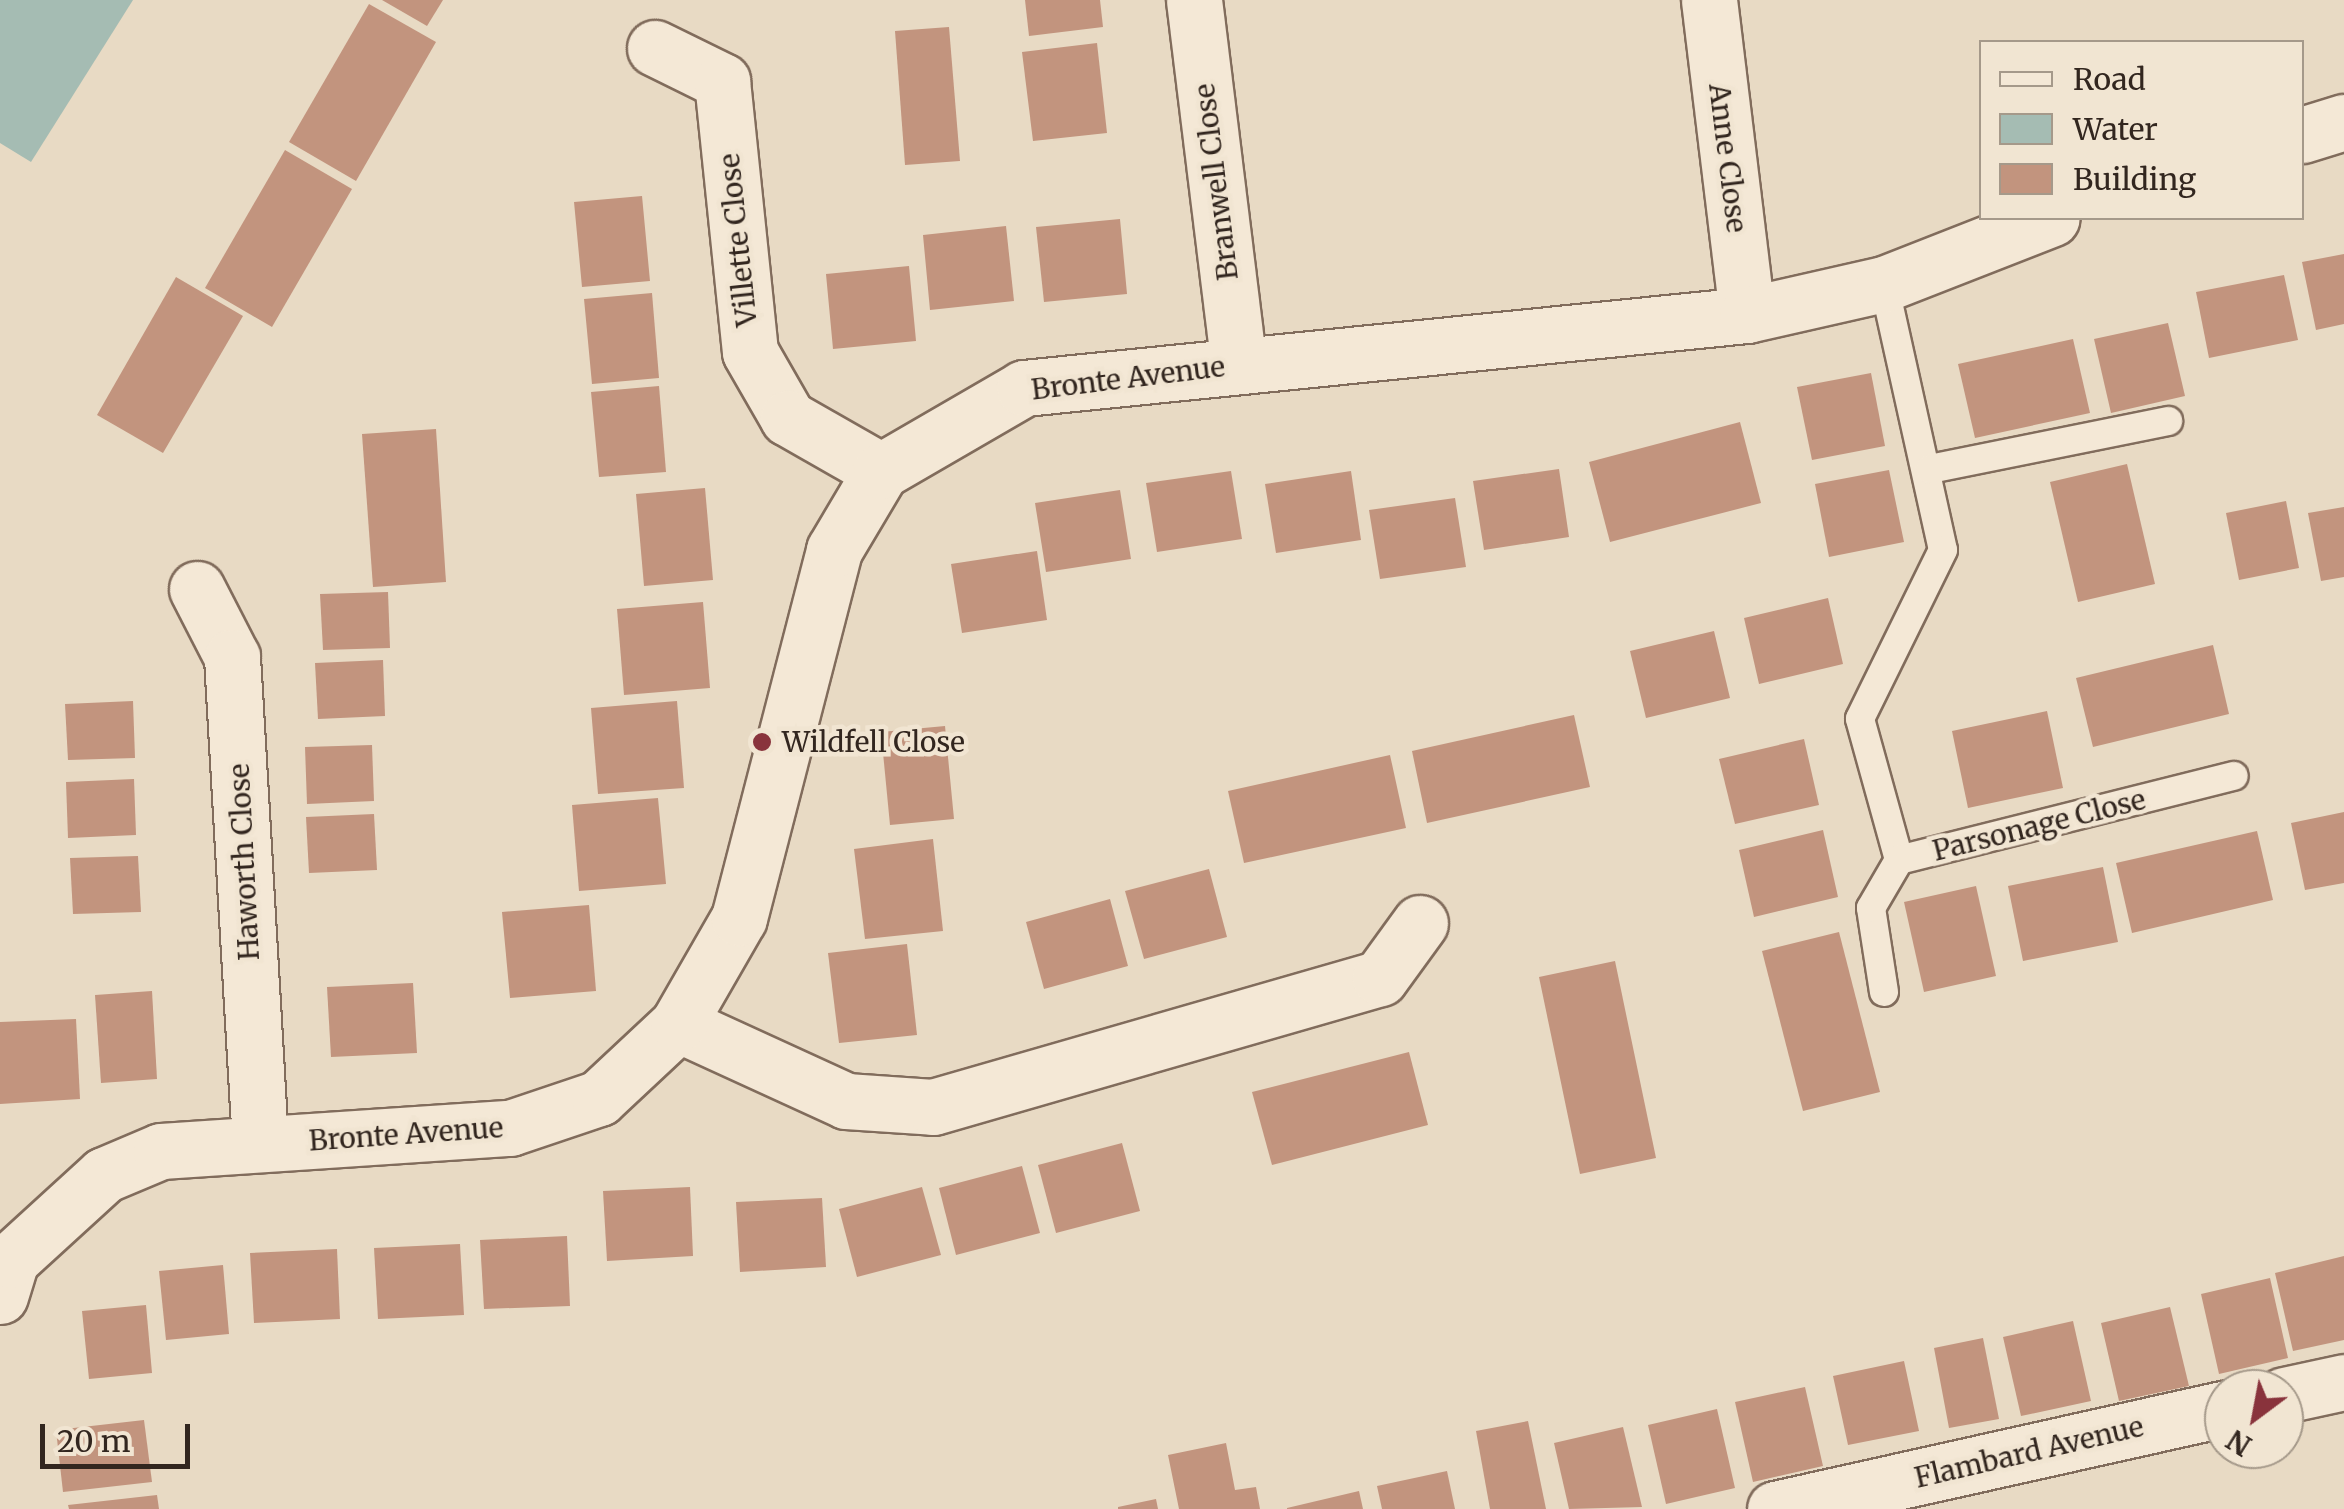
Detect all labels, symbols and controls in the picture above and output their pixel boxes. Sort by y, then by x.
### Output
legend [1979,40,2304,220]
text: Road [2073,60,2146,98]
street label: Branwell Close [1187,82,1245,282]
street label: Anne Close [1702,82,1754,234]
text: Water [2073,110,2158,148]
street label: Villette Close [712,152,764,328]
text: Building [2073,160,2196,198]
street label: Bronte Avenue [1029,349,1227,407]
place label: Wildfell Close [782,725,965,759]
marker: Wildfell Close [751,731,773,753]
street label: Haworth Close [222,763,266,961]
street label: Parsonage Close [1929,782,2149,868]
street label: Bronte Avenue [308,1110,504,1158]
north arrow [2204,1369,2304,1469]
scale bar [45,1404,195,1466]
street label: Flambard Avenue [1911,1409,2147,1495]
text: 20 m [57,1422,130,1460]
text: N [2220,1422,2258,1464]

